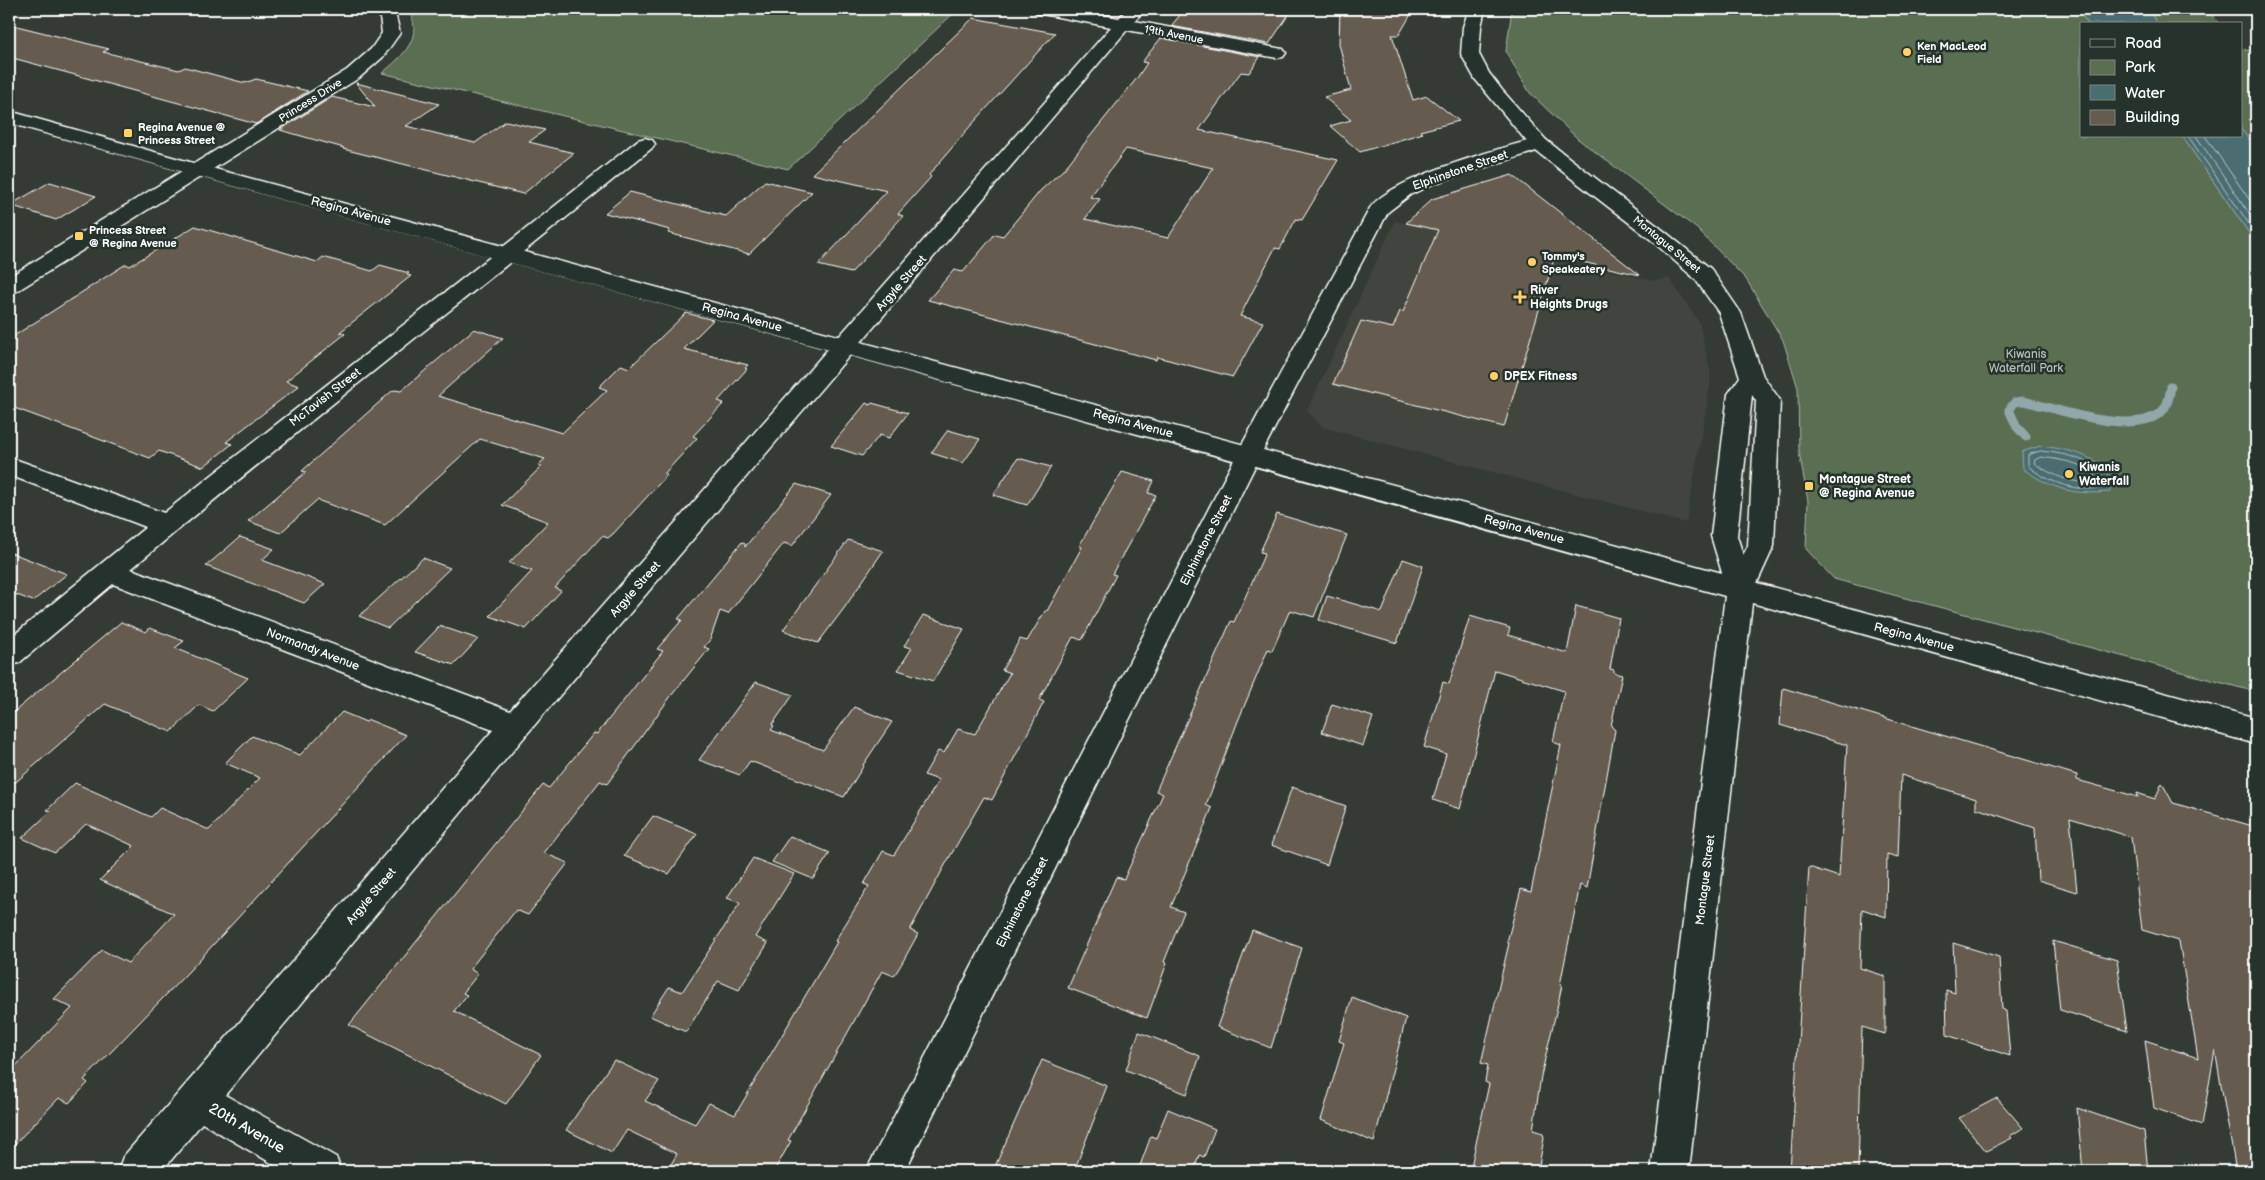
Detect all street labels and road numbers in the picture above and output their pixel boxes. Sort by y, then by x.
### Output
street label: 19th Avenue [1143,22,1205,47]
street label: Princess Drive [276,76,345,125]
street label: Elphinstone Street [1411,147,1510,194]
street label: Regina Avenue [309,194,393,229]
street label: Montague Street [1630,213,1704,276]
street label: Argyle Street [873,252,930,314]
street label: Regina Avenue [700,300,784,335]
street label: McTavish Street [287,365,364,430]
street label: Regina Avenue [1091,406,1175,441]
street label: Elphinstone Street [1177,492,1236,588]
street label: Regina Avenue [1482,512,1566,547]
street label: Argyle Street [607,558,664,620]
street label: Regina Avenue [1872,620,1956,655]
street label: Normandy Avenue [264,625,362,674]
street label: Montague Street [1693,834,1719,926]
street label: Elphinstone Street [993,854,1052,950]
street label: Argyle Street [343,865,400,928]
street label: 20th Avenue [205,1099,288,1158]

